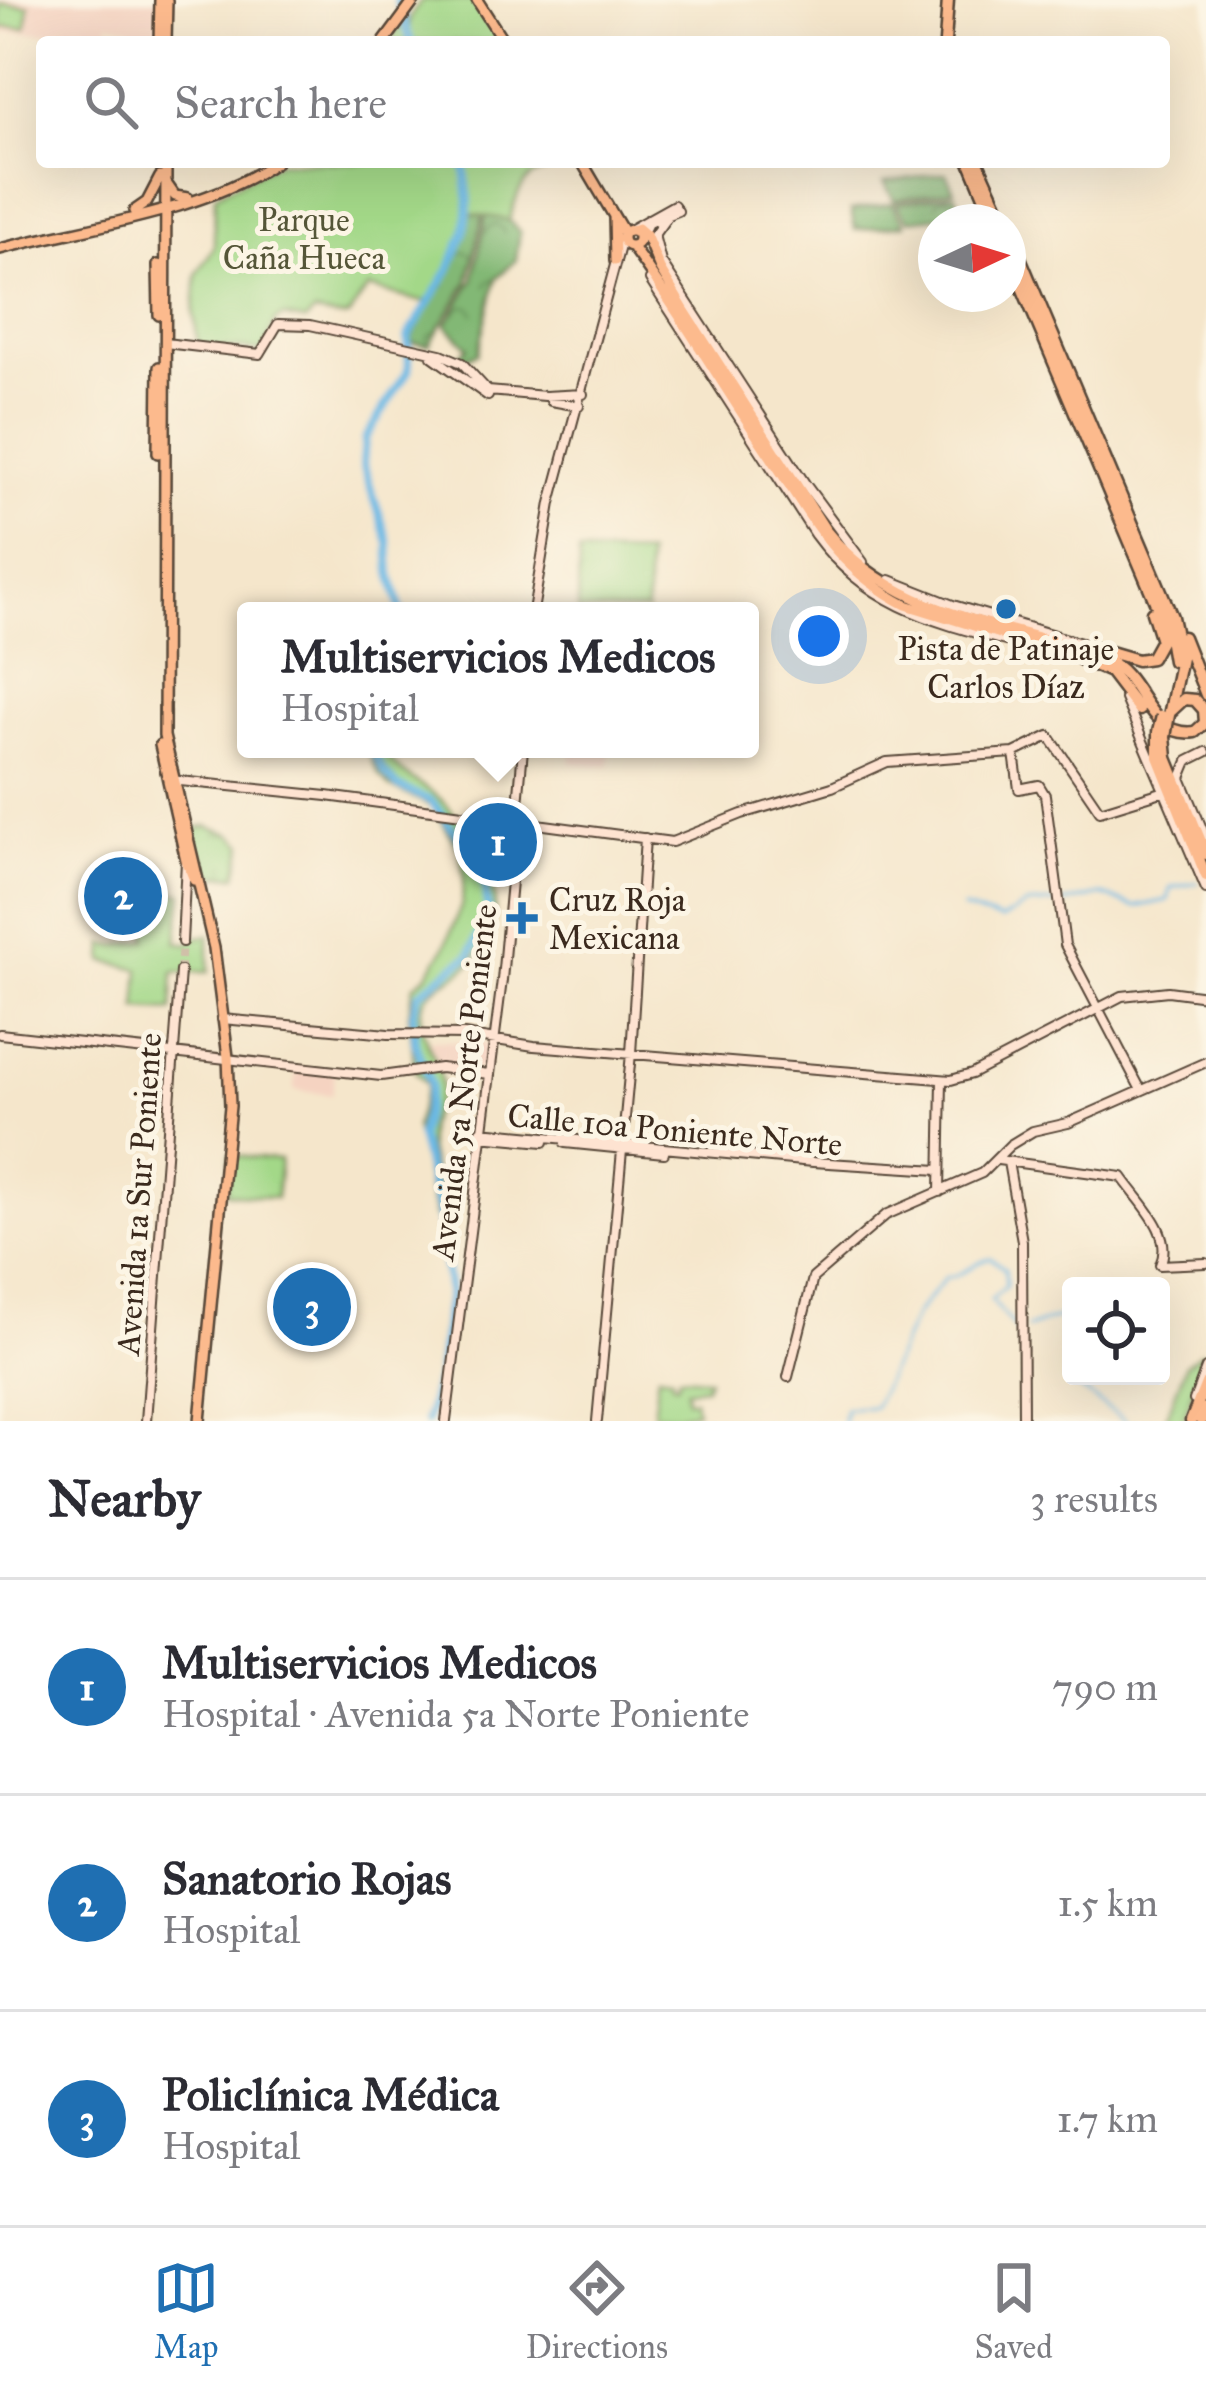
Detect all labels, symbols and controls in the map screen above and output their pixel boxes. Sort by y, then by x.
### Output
search box [36,36,1170,168]
icon: search [78,69,144,135]
text: Search here [174,75,387,130]
park label: Parque Caña Hueca [223,200,385,278]
north arrow [918,204,1026,312]
marker: Pista de Patinaje Carlos Díaz [993,596,1019,622]
popup [237,602,759,758]
your location [789,606,849,666]
text: Multiservicios Medicos [281,629,715,684]
place label: Pista de Patinaje Carlos Díaz [898,629,1114,707]
text: Hospital [281,684,419,732]
pin: 1 [459,797,537,887]
pin: 2 [84,851,162,941]
place label: Cruz Roja Mexicana [549,880,686,958]
street label: Avenida 5a Norte Poniente [422,902,506,1265]
marker: Cruz Roja Mexicana [506,902,538,934]
street label: Avenida 1a Sur Poniente [108,1031,170,1359]
street label: Calle 10a Poniente Norte [506,1095,844,1165]
pin: 3 [273,1262,351,1352]
map controls [1062,1277,1170,1385]
button: locate [1062,1277,1170,1385]
text: Nearby [48,1468,200,1530]
text: 3 results [1030,1475,1158,1523]
text: Multiservicios Medicos [162,1635,597,1690]
text: 1 [79,1663,95,1711]
text: 790 m [1052,1663,1158,1711]
text: Hospital · Avenida 5a Norte Poniente [162,1690,749,1738]
text: Sanatorio Rojas [162,1851,451,1906]
text: 2 [77,1879,97,1927]
text: 1.5 km [1058,1879,1158,1927]
text: Hospital [162,1906,300,1954]
text: Policlínica Médica [162,2067,499,2122]
text: 3 [79,2095,95,2143]
text: 1.7 km [1057,2095,1158,2143]
text: Hospital [162,2122,300,2170]
tab: Map [153,2255,219,2367]
tab: Directions [526,2255,668,2367]
tab: Saved [974,2255,1053,2367]

